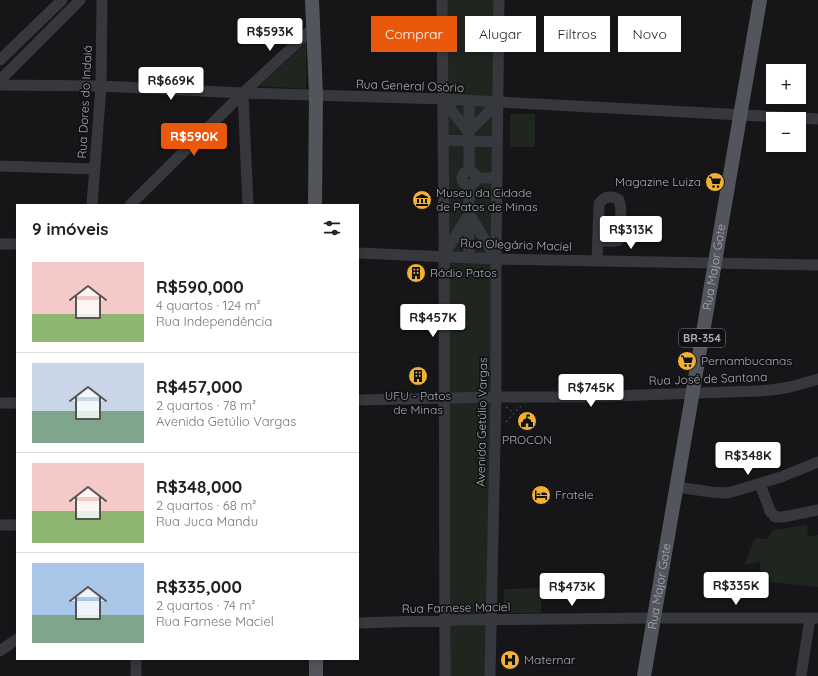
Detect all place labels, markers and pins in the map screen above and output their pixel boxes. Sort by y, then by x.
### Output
pin: R$593K [237,18,303,52]
pin: R$669K [138,67,204,101]
pin: R$590K [161,123,227,157]
supermarket icon: Magazine Luiza [704,171,726,193]
place label: Magazine Luiza [615,174,701,189]
place label: Museu da Cidade de Patos de Minas [436,185,538,214]
museum icon: Museu da Cidade de Patos de Minas [411,189,433,211]
pin: R$313K [598,216,664,250]
building icon: Rádio Patos [405,262,427,284]
place label: Rádio Patos [430,265,497,280]
pin: R$457K [400,304,466,338]
supermarket icon: Pernambucanas [676,350,698,372]
place label: Pernambucanas [701,353,792,368]
building icon: UFU - Patos de Minas [407,365,429,387]
pin: R$745K [558,374,624,408]
place label: UFU - Patos de Minas [385,388,452,417]
public building icon: PROCON [516,410,538,432]
place label: PROCON [502,432,552,447]
pin: R$348K [715,442,781,476]
hotel icon: Fratele [530,484,552,506]
place label: Fratele [555,487,594,502]
pin: R$335K [703,572,769,606]
pin: R$473K [539,573,605,607]
hospital icon: Maternar [499,649,521,671]
place label: Maternar [524,652,576,667]

